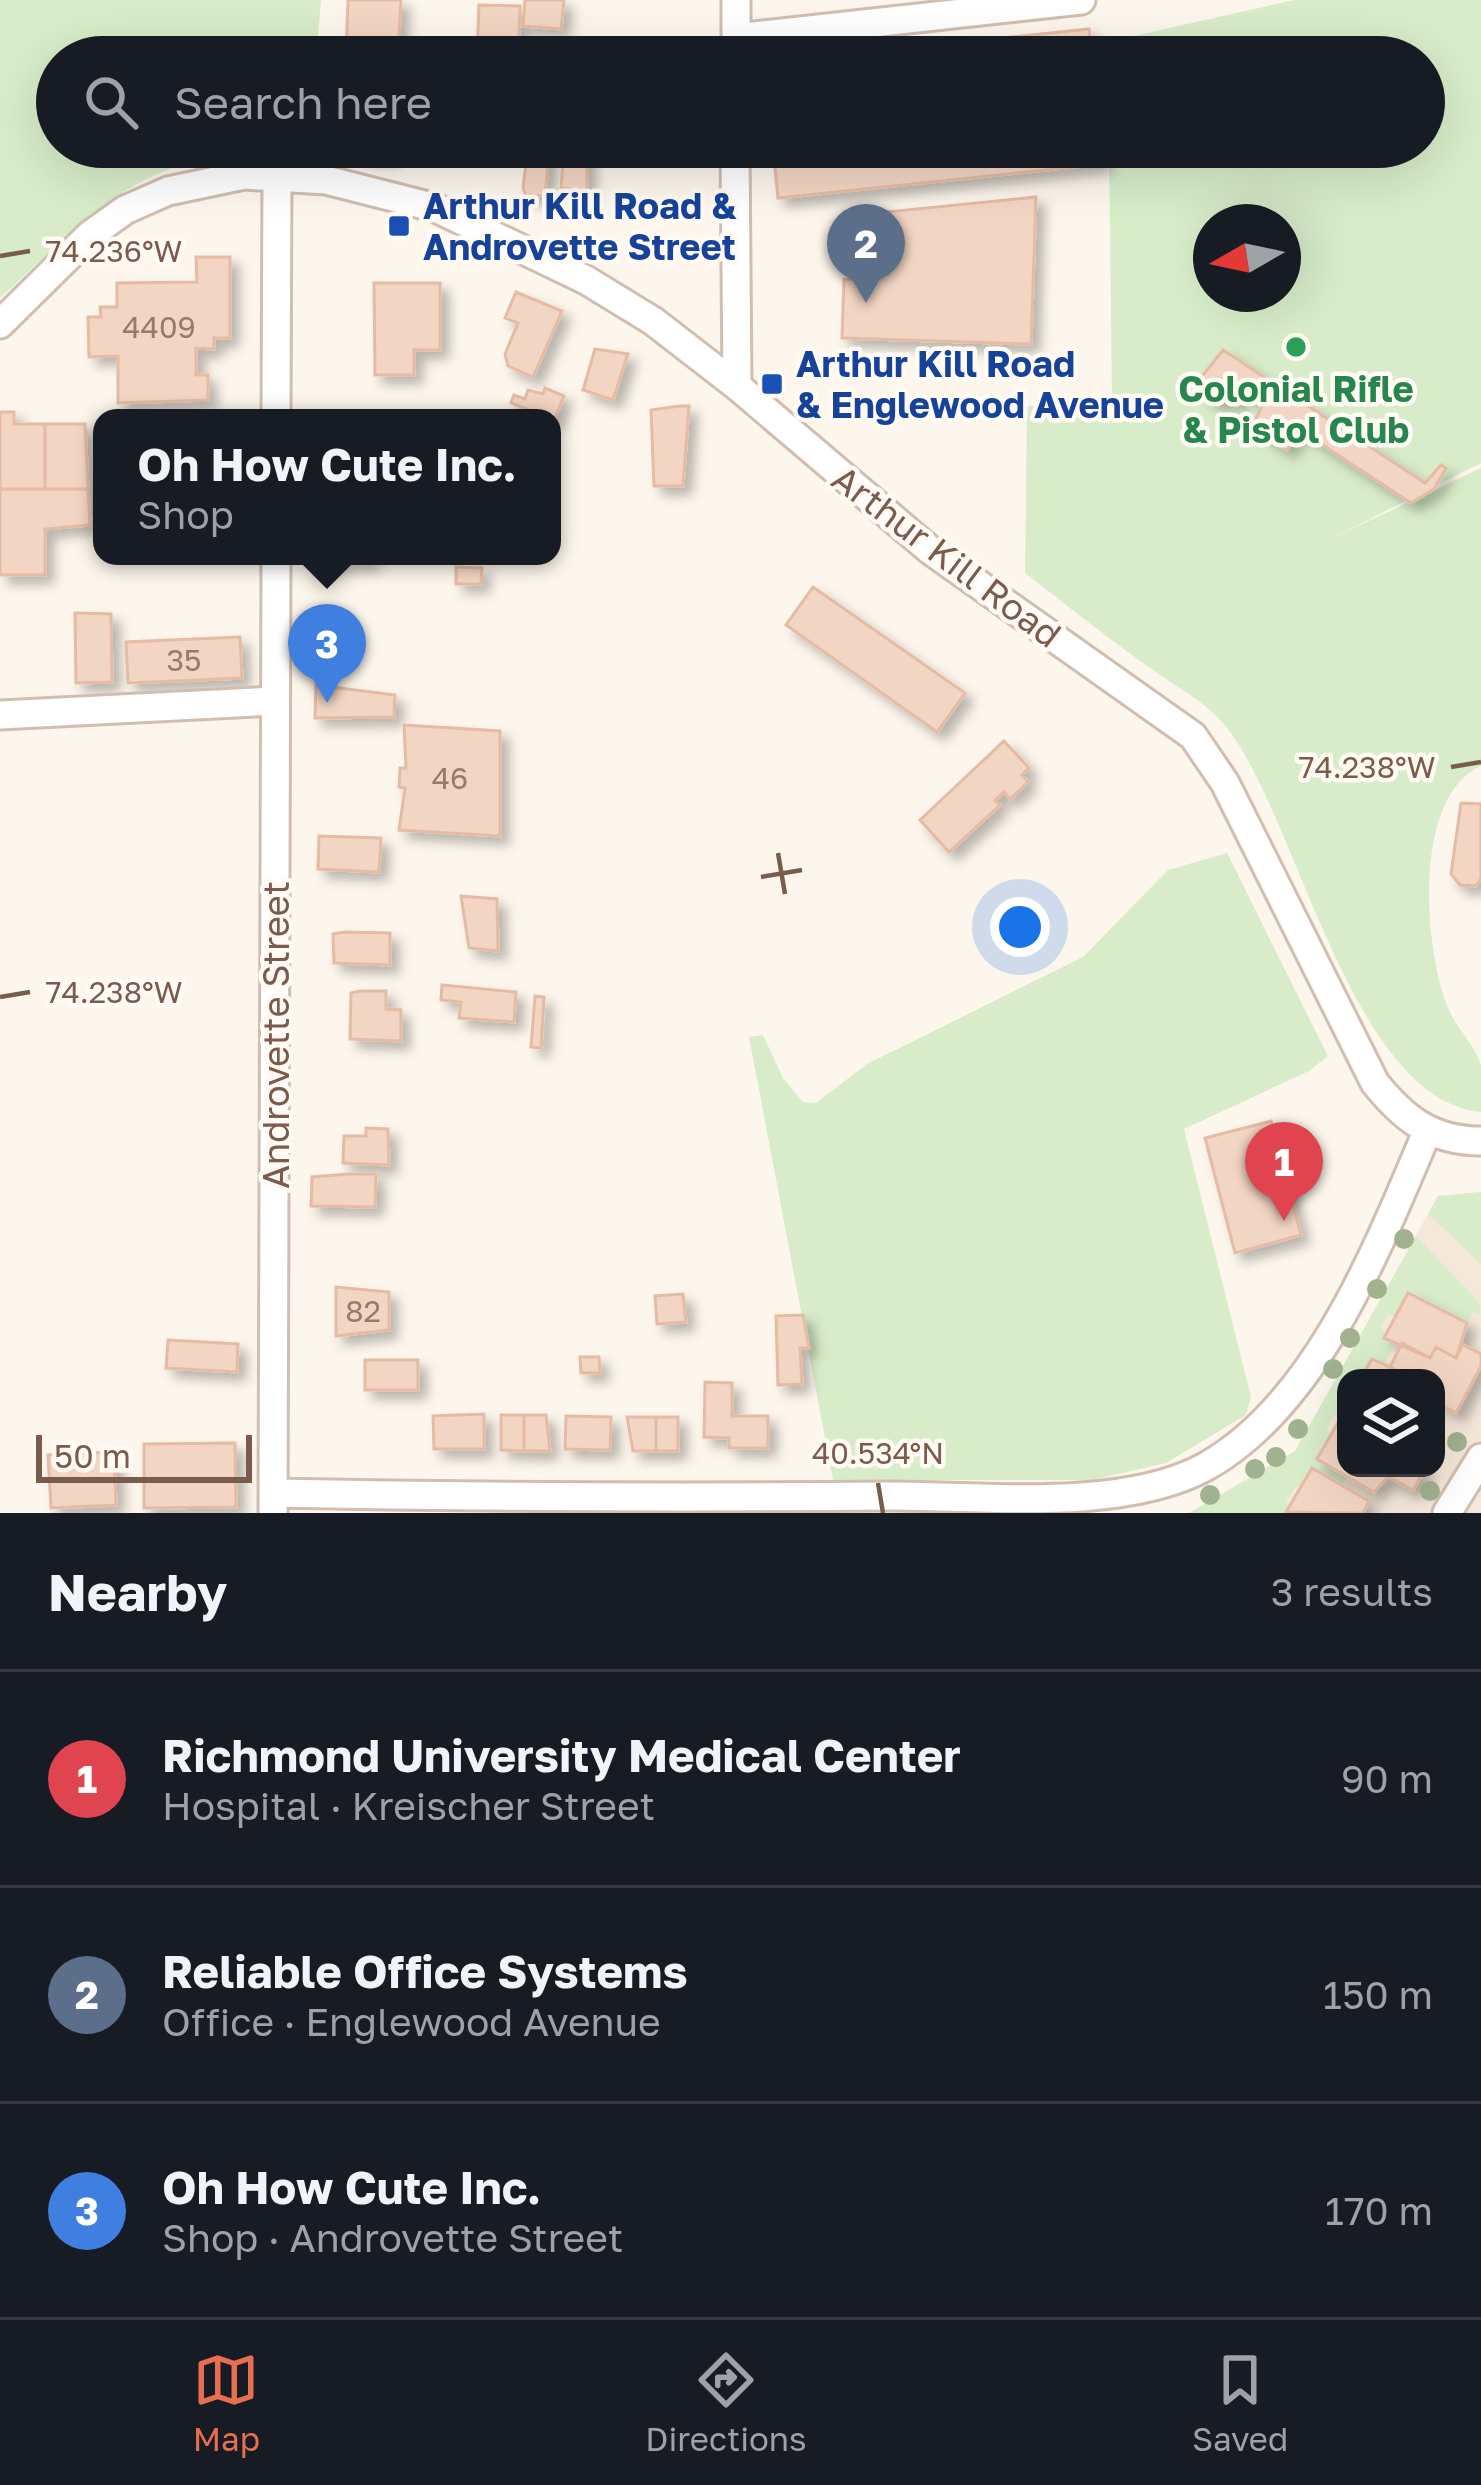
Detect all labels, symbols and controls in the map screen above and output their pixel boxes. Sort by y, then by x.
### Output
search box [36,36,1445,168]
icon: search [78,69,144,135]
text: Search here [174,75,432,129]
place label: Arthur Kill Road & Androvette Street [423,184,737,268]
pin: 2 [827,204,905,303]
north arrow [1193,204,1301,312]
marker: Arthur Kill Road & Androvette Street [386,213,412,239]
text: 74.236°W [46,233,182,269]
house number: 4409 [122,309,196,345]
marker: Colonial Rifle & Pistol Club [1283,334,1309,360]
place label: Arthur Kill Road & Englewood Avenue [796,342,1164,426]
place label: Colonial Rifle & Pistol Club [1178,367,1414,451]
marker: Arthur Kill Road & Englewood Avenue [759,371,785,397]
popup [93,409,561,565]
text: Oh How Cute Inc. [137,437,517,491]
street label: Arthur Kill Road [824,456,1070,656]
text: Shop [137,491,234,538]
pin: 3 [288,604,366,703]
house number: 35 [167,642,201,678]
text: 74.238°W [1299,749,1435,785]
house number: 46 [432,760,468,796]
street label: Androvette Street [254,881,297,1189]
your location [990,897,1050,957]
text: 74.238°W [46,974,182,1010]
pin: 1 [1245,1122,1323,1221]
house number: 82 [345,1293,381,1329]
map controls [1337,1369,1445,1477]
button: layers [1337,1369,1445,1477]
scale bar [36,1429,252,1482]
text: 40.534°N [812,1435,944,1471]
text: 50 m [54,1436,131,1475]
text: Nearby [48,1561,227,1622]
text: 3 results [1271,1568,1433,1615]
text: Richmond University Medical Center [162,1728,961,1782]
text: 1 [77,1755,97,1802]
text: 90 m [1341,1755,1433,1802]
text: Hospital · Kreischer Street [162,1782,655,1829]
text: Reliable Office Systems [162,1944,688,1998]
text: 2 [75,1971,99,2018]
text: 150 m [1323,1971,1433,2018]
text: Office · Englewood Avenue [162,1998,661,2045]
text: Oh How Cute Inc. [162,2160,541,2214]
text: 3 [75,2187,99,2234]
text: 170 m [1325,2187,1433,2234]
text: Shop · Androvette Street [162,2214,623,2261]
tab: Map [193,2347,260,2458]
tab: Directions [645,2347,807,2458]
tab: Saved [1192,2347,1288,2458]

